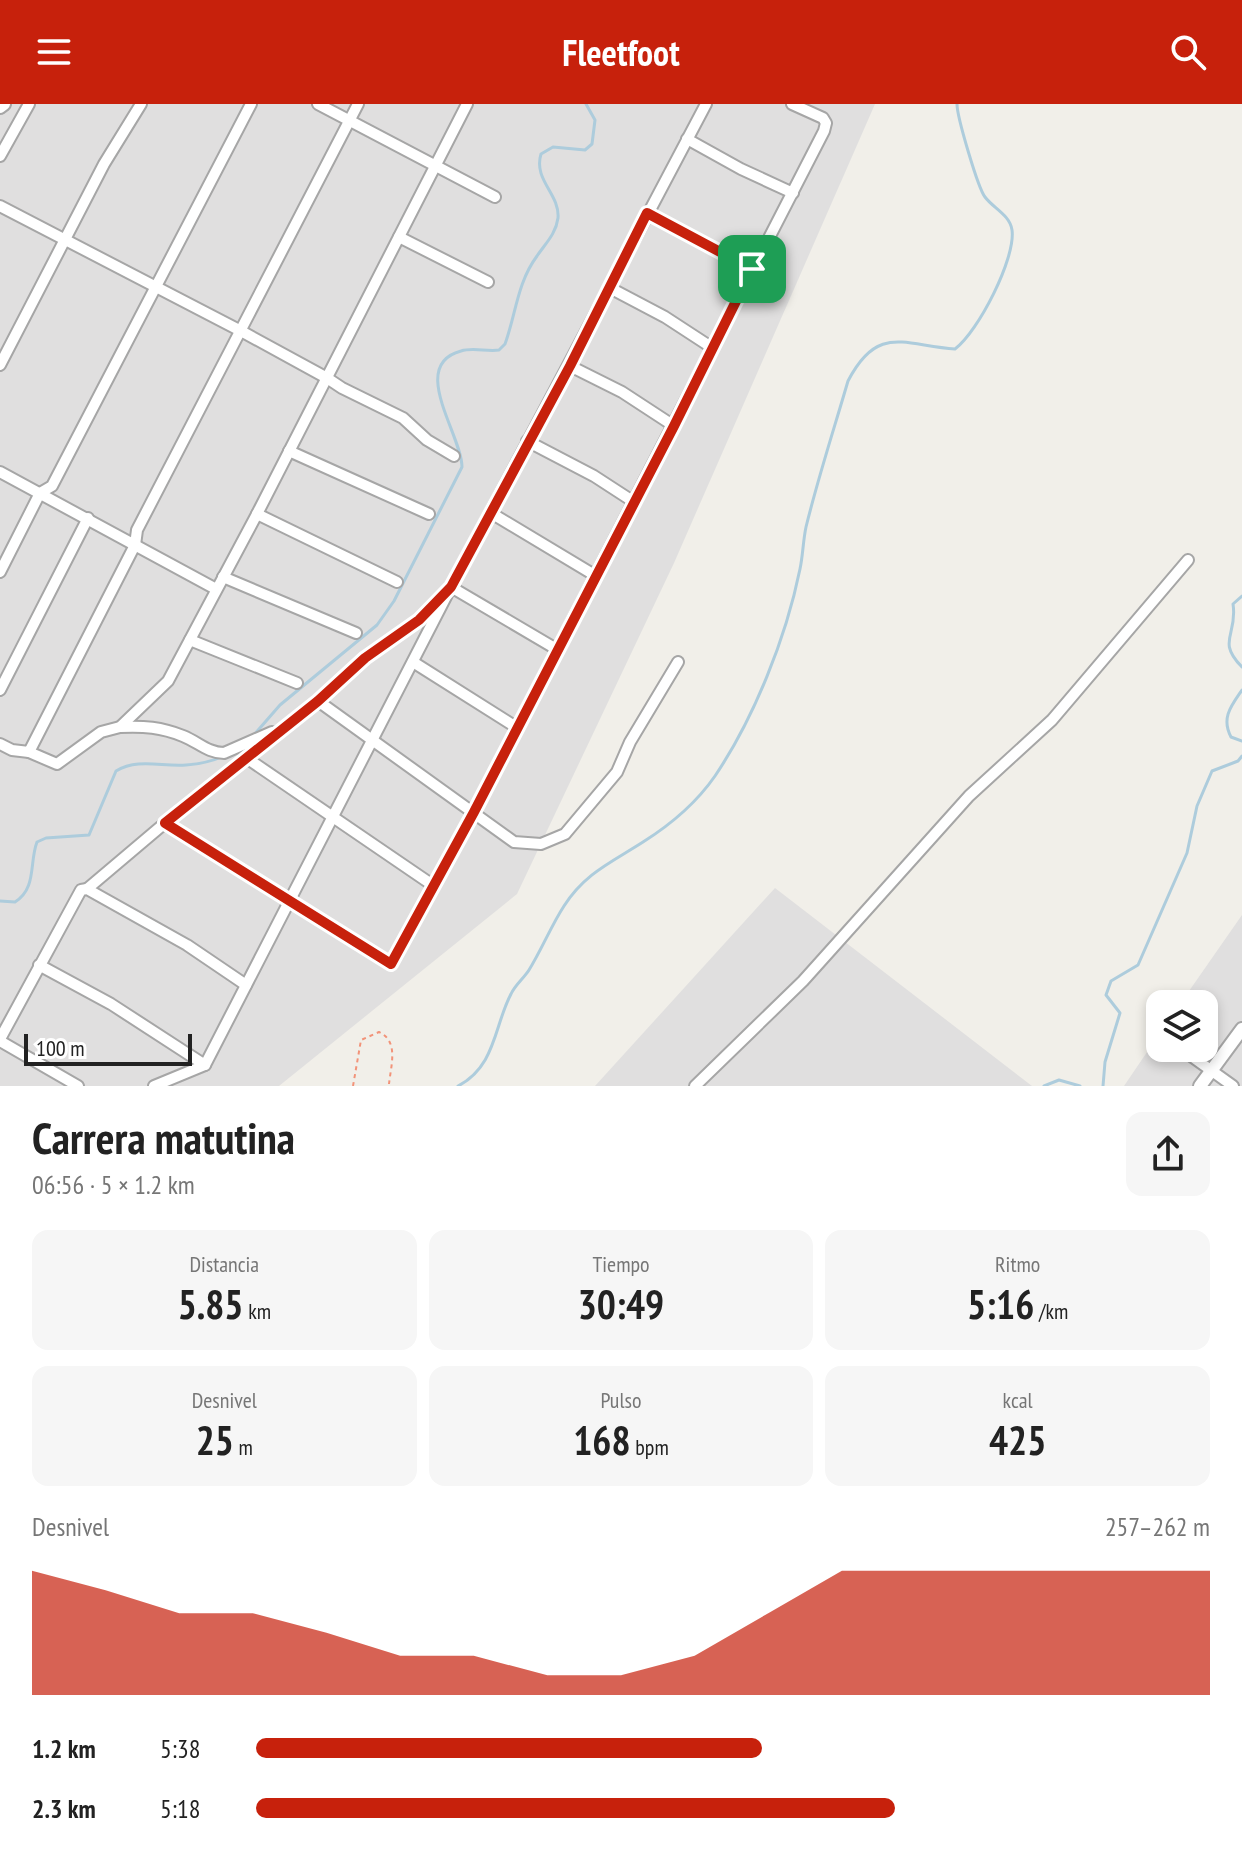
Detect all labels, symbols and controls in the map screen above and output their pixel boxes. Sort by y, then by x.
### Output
text: Fleetfoot [562,29,680,76]
icon: menu [32,30,76,74]
icon: search [1166,30,1210,74]
pin [718,235,786,303]
icon: arrive [730,247,774,291]
map controls [1146,990,1218,1062]
button: layers [1146,990,1218,1062]
scale bar [24,1030,192,1066]
text: 100 m [36,1034,85,1062]
text: Carrera matutina [32,1109,295,1166]
button: share [1126,1112,1210,1196]
text: 06:56 · 5 × 1.2 km [32,1168,195,1201]
text: Distancia [189,1250,259,1278]
text: Tiempo [592,1250,650,1278]
text: Ritmo [995,1250,1040,1278]
text: 5.85 [178,1278,243,1330]
text: 30:49 [578,1278,664,1330]
text: 5:16 [967,1278,1034,1330]
text: km [243,1297,271,1325]
text: /km [1034,1297,1068,1325]
text: Desnivel [192,1386,257,1414]
text: Pulso [601,1386,641,1414]
text: kcal [1003,1386,1033,1414]
text: 25 [196,1414,234,1466]
text: 168 [573,1414,631,1466]
text: 425 [989,1414,1046,1466]
text: m [234,1433,253,1461]
text: bpm [631,1433,669,1461]
text: Desnivel [32,1510,109,1543]
text: 257–262 m [1105,1510,1210,1543]
text: 1.2 km [32,1732,96,1765]
text: 5:38 [160,1732,200,1765]
text: 2.3 km [32,1792,96,1825]
text: 5:18 [160,1792,200,1825]

